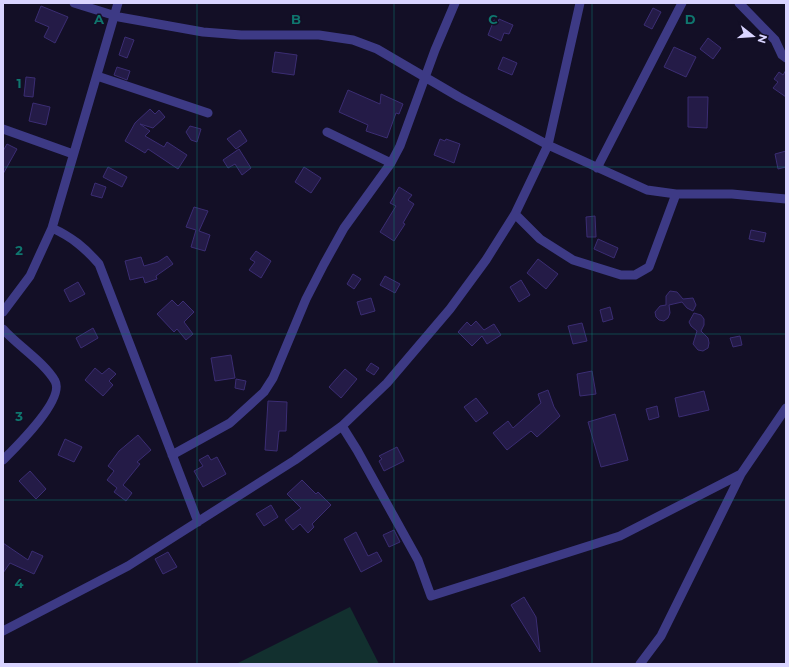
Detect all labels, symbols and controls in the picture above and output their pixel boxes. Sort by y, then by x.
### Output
text: A [93,11,105,27]
text: B [291,11,301,27]
text: C [488,11,498,27]
text: D [685,11,696,27]
north arrow [733,16,773,56]
text: N [755,33,771,45]
text: 1 [16,75,22,91]
text: 2 [15,242,23,258]
text: 3 [14,408,23,424]
text: 4 [15,575,24,591]

